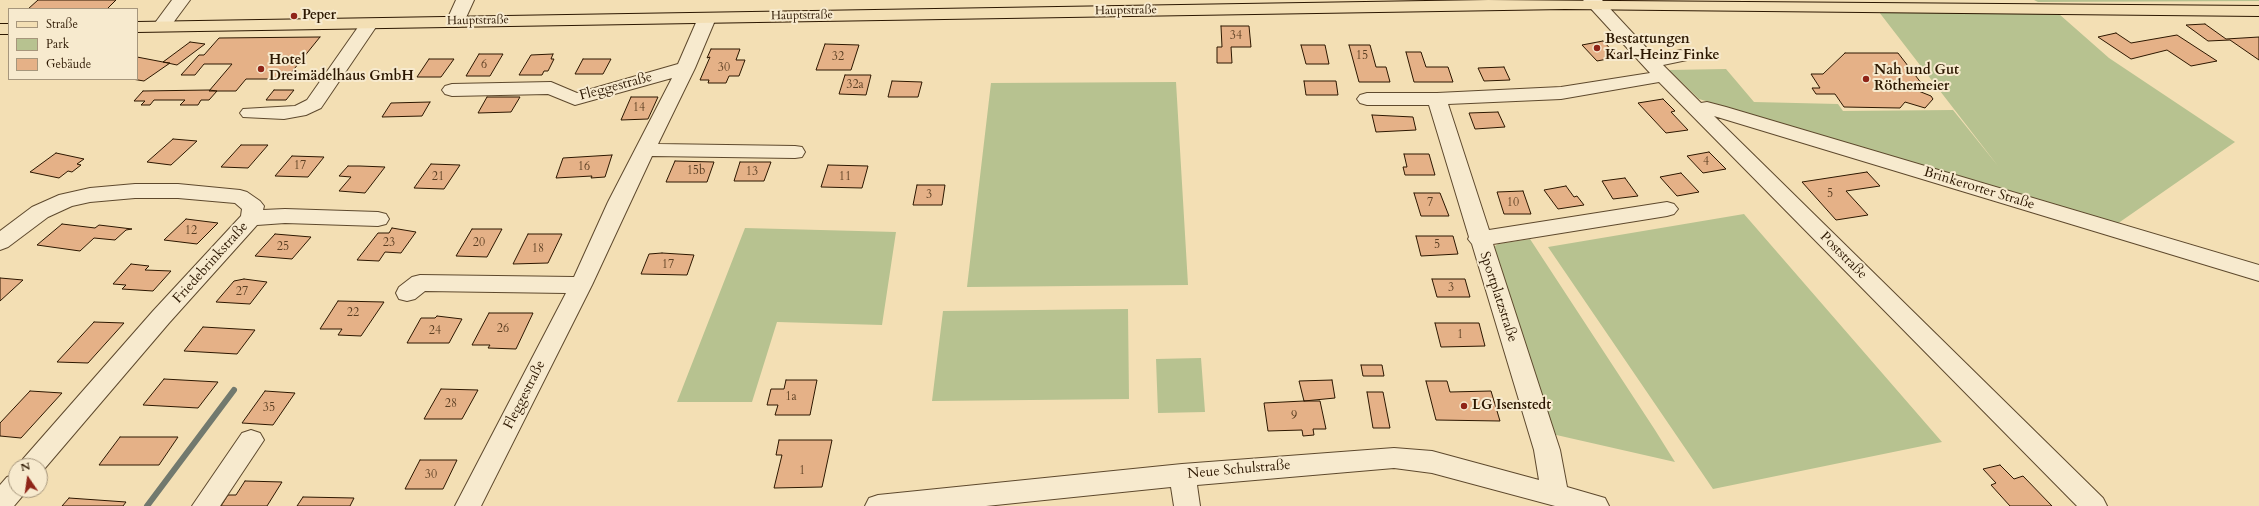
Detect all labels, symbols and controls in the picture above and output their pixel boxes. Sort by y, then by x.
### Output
street label: Hauptstraße [1095,3,1157,19]
legend [8,8,138,80]
place label: Peper [302,8,336,24]
street label: Hauptstraße [771,8,833,24]
marker: Peper [289,11,299,21]
street label: Hauptstraße [447,13,509,29]
text: Straße [46,16,78,32]
house number: 34 [1230,29,1242,43]
place label: Bestattungen Karl-Heinz Finke [1605,32,1719,64]
text: Park [46,36,69,52]
marker: Bestattungen Karl-Heinz Finke [1592,43,1602,53]
house number: 15 [1356,49,1368,63]
house number: 32 [832,50,844,64]
place label: Hotel Dreimädelhaus GmbH [269,53,414,86]
text: Gebäude [46,56,91,72]
house number: 6 [481,58,487,72]
house number: 30 [718,61,730,75]
place label: Nah und Gut Röthemeier [1874,63,1959,96]
marker: Hotel Dreimädelhaus GmbH [256,64,266,74]
street label: Fleggestraße [578,69,654,105]
marker: Nah und Gut Röthemeier [1861,74,1871,84]
house number: 32a [846,78,864,92]
house number: 14 [633,101,645,115]
house number: 4 [1703,155,1709,169]
house number: 17 [294,159,306,173]
house number: 16 [578,160,590,174]
house number: 15b [687,164,705,178]
street label: Brinkerorter Straße [1922,164,2036,214]
house number: 13 [746,165,758,179]
house number: 21 [432,170,444,184]
house number: 11 [839,170,851,184]
house number: 5 [1827,187,1833,201]
house number: 3 [926,188,932,202]
house number: 7 [1427,196,1433,210]
house number: 10 [1507,196,1519,210]
street label: Friedebrinkstraße [170,219,252,307]
house number: 12 [185,224,197,238]
street label: Poststraße [1816,229,1870,283]
house number: 23 [383,236,395,250]
house number: 20 [473,236,485,250]
house number: 5 [1434,238,1440,252]
house number: 25 [277,240,289,254]
house number: 18 [532,242,544,256]
street label: Sportplatzstraße [1475,250,1521,344]
house number: 17 [662,258,674,272]
house number: 3 [1448,281,1454,295]
house number: 27 [236,285,248,299]
house number: 22 [347,306,359,320]
house number: 26 [497,322,509,336]
house number: 24 [429,324,441,338]
house number: 1 [1457,328,1463,342]
street label: Fleggestraße [501,358,549,432]
house number: 1a [785,390,797,404]
house number: 28 [445,397,457,411]
place label: LG Isenstedt [1472,398,1551,414]
house number: 35 [263,401,275,415]
marker: LG Isenstedt [1459,401,1469,411]
house number: 9 [1291,409,1297,423]
street label: Neue Schulstraße [1187,457,1291,483]
north arrow [8,458,48,498]
text: N [19,458,32,475]
house number: 1 [799,464,805,478]
house number: 30 [425,468,437,482]

